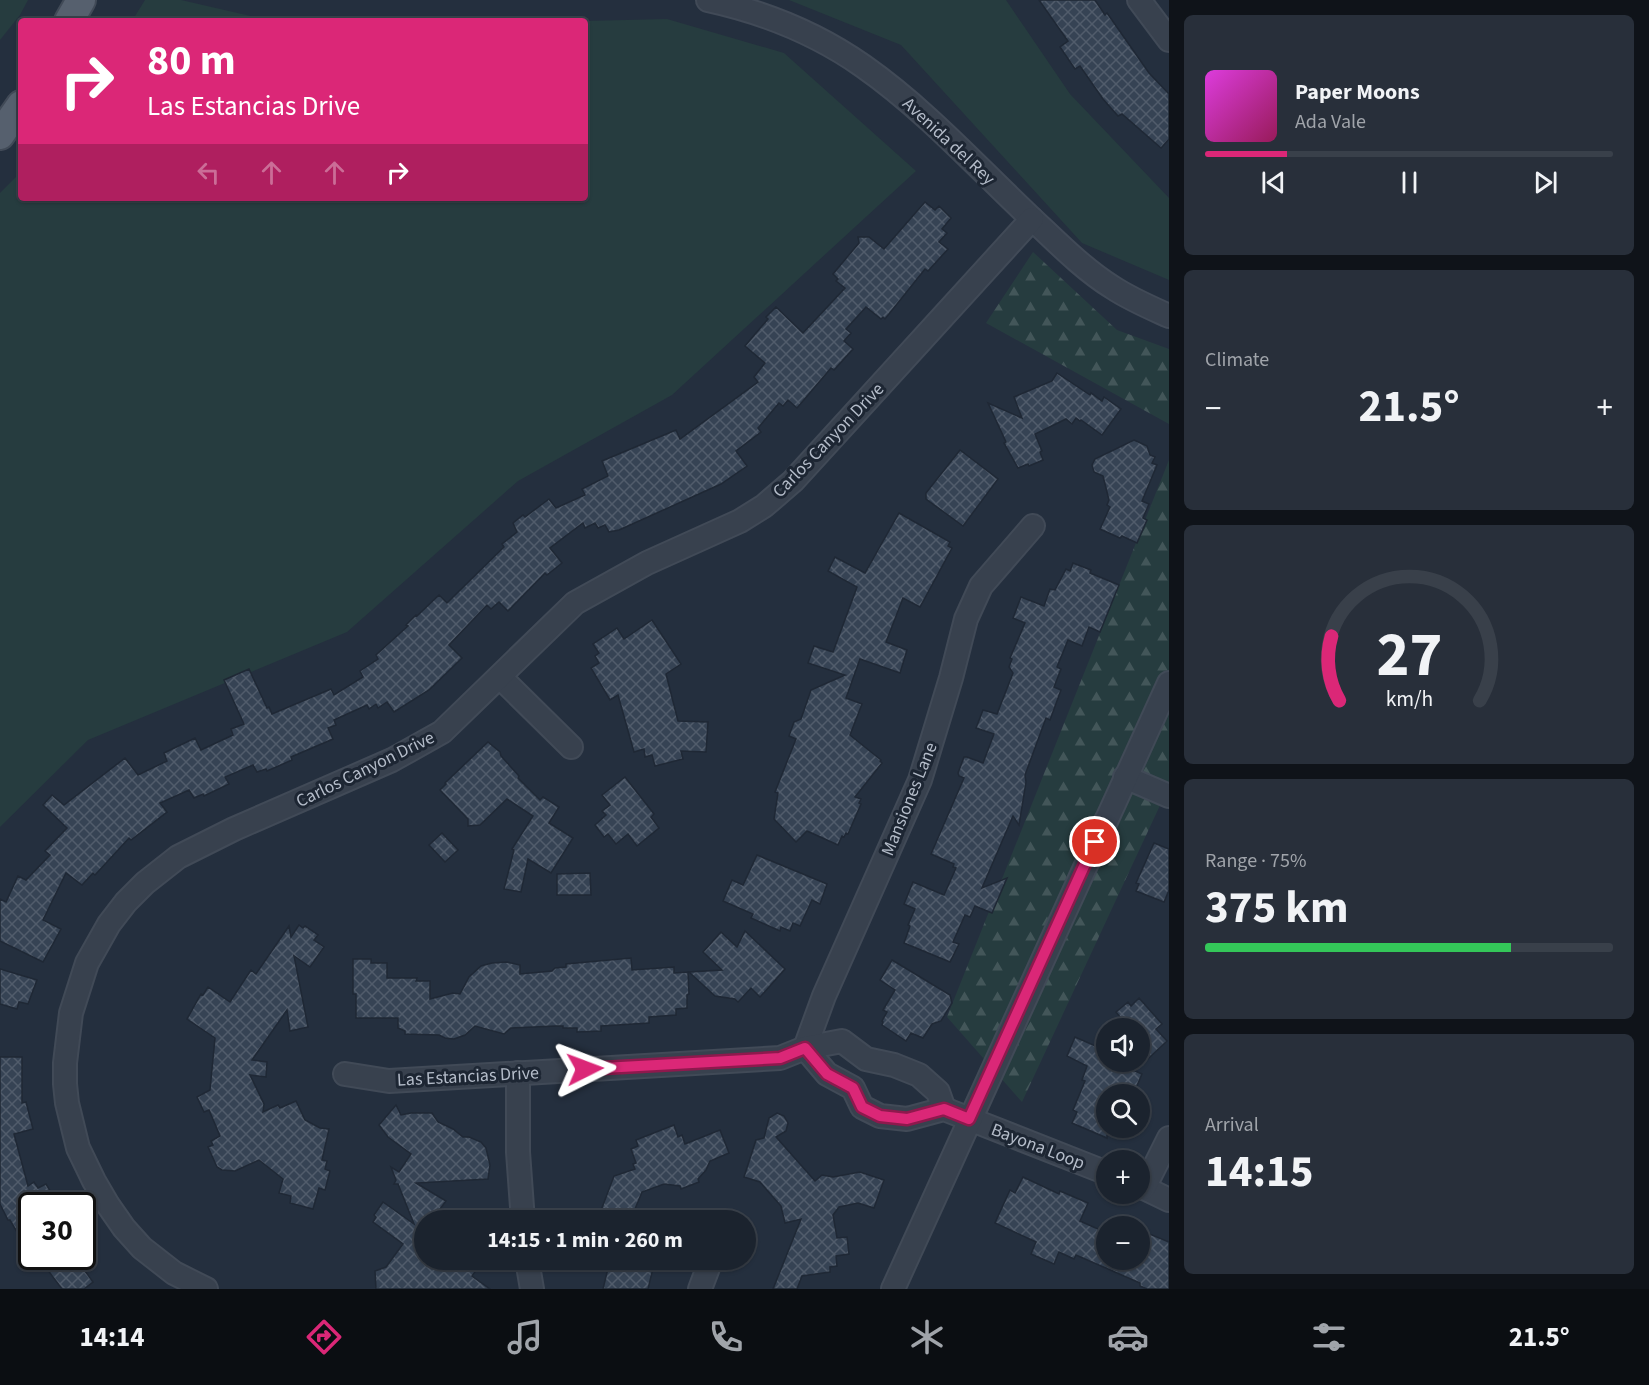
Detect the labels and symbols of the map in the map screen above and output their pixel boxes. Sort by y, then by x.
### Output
street label: Avenida del Rey [897,92,1001,191]
street label: Carlos Canyon Drive [767,377,890,503]
street label: Carlos Canyon Drive [292,725,439,814]
street label: Mansiones Lane [875,739,944,860]
pin [1069,816,1120,867]
position arrow [553,1037,617,1101]
street label: Las Estancias Drive [396,1060,540,1093]
street label: Bayona Loop [987,1117,1088,1176]
speed limit sign: 30 [18,1192,96,1270]

